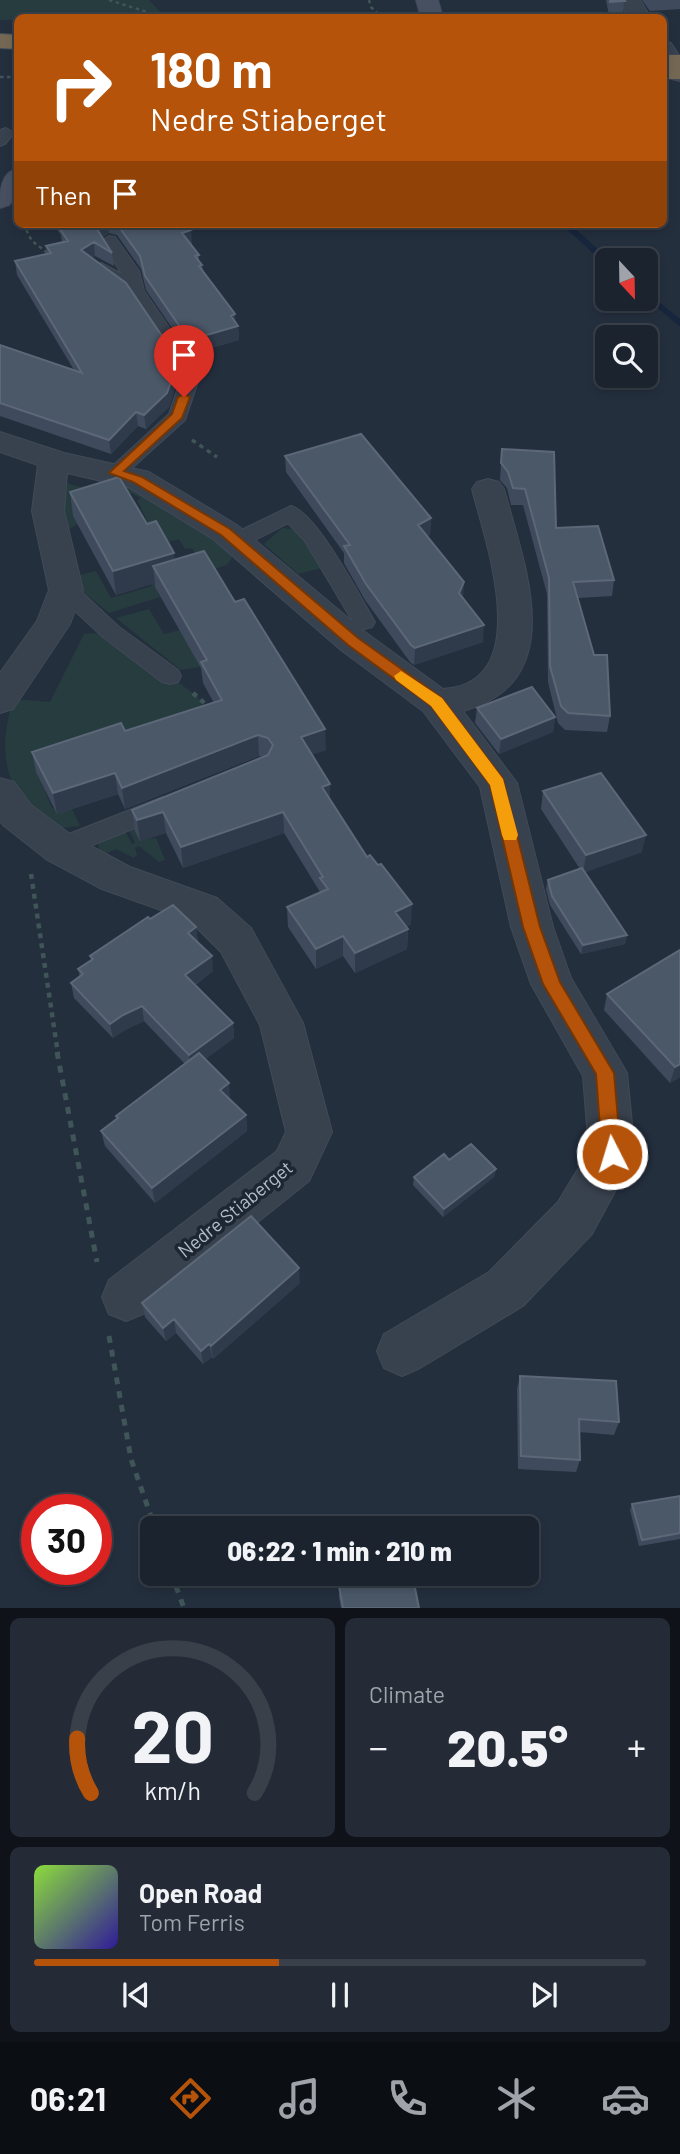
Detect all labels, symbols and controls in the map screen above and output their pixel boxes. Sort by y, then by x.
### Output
text: 180 m [150,39,273,98]
icon: right [35,42,126,133]
text: Nedre Stiaberget [150,99,387,137]
icon: arrive [106,175,144,213]
text: Then [35,179,92,210]
north arrow [595,248,658,312]
map controls [595,248,658,388]
pin [154,325,214,397]
button: search [595,325,658,388]
icon: arrive [165,336,203,374]
position arrow [575,1117,649,1191]
street label: Nedre Stiaberget [173,1155,297,1262]
speed limit sign: 30 [21,1494,112,1585]
text: 06:22 · 1 min · 210 m [227,1535,452,1566]
text: Climate [369,1680,445,1708]
text: 20 [131,1691,214,1779]
text: 20.5° [447,1715,568,1777]
text: − [369,1723,388,1769]
text: + [627,1723,646,1769]
text: km/h [144,1775,201,1805]
text: Open Road [139,1877,262,1908]
text: Tom Ferris [139,1908,245,1936]
icon: previous [117,1976,155,2014]
icon: pause [321,1976,359,2014]
icon: next [525,1976,563,2014]
icon: directions [166,2074,215,2123]
icon: music [275,2074,324,2123]
icon: phone [383,2074,432,2123]
icon: climate [492,2074,541,2123]
icon: car [601,2074,650,2123]
text: 06:21 [30,2079,106,2117]

